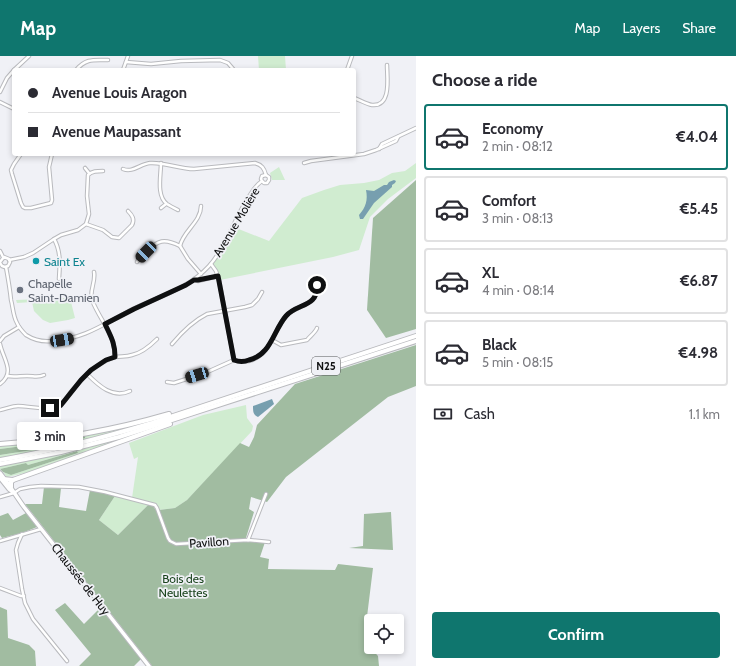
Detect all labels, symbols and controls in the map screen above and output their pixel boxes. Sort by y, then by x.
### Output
text: Map [20,17,56,40]
text: Map [575,19,600,37]
text: Layers [622,19,660,37]
text: Share [682,19,716,37]
text: Choose a ride [432,69,537,91]
text: Avenue Louis Aragon [52,84,187,102]
icon: car [434,119,470,155]
text: Economy [482,120,543,138]
text: Avenue Maupassant [52,123,181,141]
text: €4.04 [676,128,718,146]
text: 2 min · 08:12 [482,138,553,154]
street label: Avenue Molière [209,185,263,259]
icon: car [434,191,470,227]
text: Comfort [482,192,536,210]
text: €5.45 [680,200,718,218]
text: 3 min · 08:13 [482,210,553,226]
car [133,239,159,265]
place label: Saint Ex [44,254,85,269]
marker: Saint Ex [31,256,41,266]
icon: car [434,263,470,299]
text: XL [482,264,499,282]
text: €6.87 [680,272,718,290]
place label: Chapelle Saint-Damien [28,276,100,305]
route start [308,276,326,294]
text: 4 min · 08:14 [482,282,554,298]
marker: Chapelle Saint-Damien [15,285,25,295]
car [49,332,75,348]
icon: car [434,335,470,371]
text: Black [482,336,517,354]
text: €4.98 [678,344,718,362]
text: 5 min · 08:15 [482,354,553,370]
road number: N25 [312,357,340,375]
car [184,366,210,384]
route end [41,399,59,417]
icon: cash [432,403,454,425]
text: Cash [464,405,495,423]
text: 1.1 km [689,406,720,422]
callout: 3 min [17,422,83,450]
text: 3 min [34,428,66,444]
street label: Pavillon [189,533,230,551]
street label: Chaussée de Huy [48,540,114,618]
park label: Bois des Neulettes [159,571,207,600]
button: Confirm [432,612,720,658]
map controls [364,614,404,654]
button: locate [364,614,404,654]

